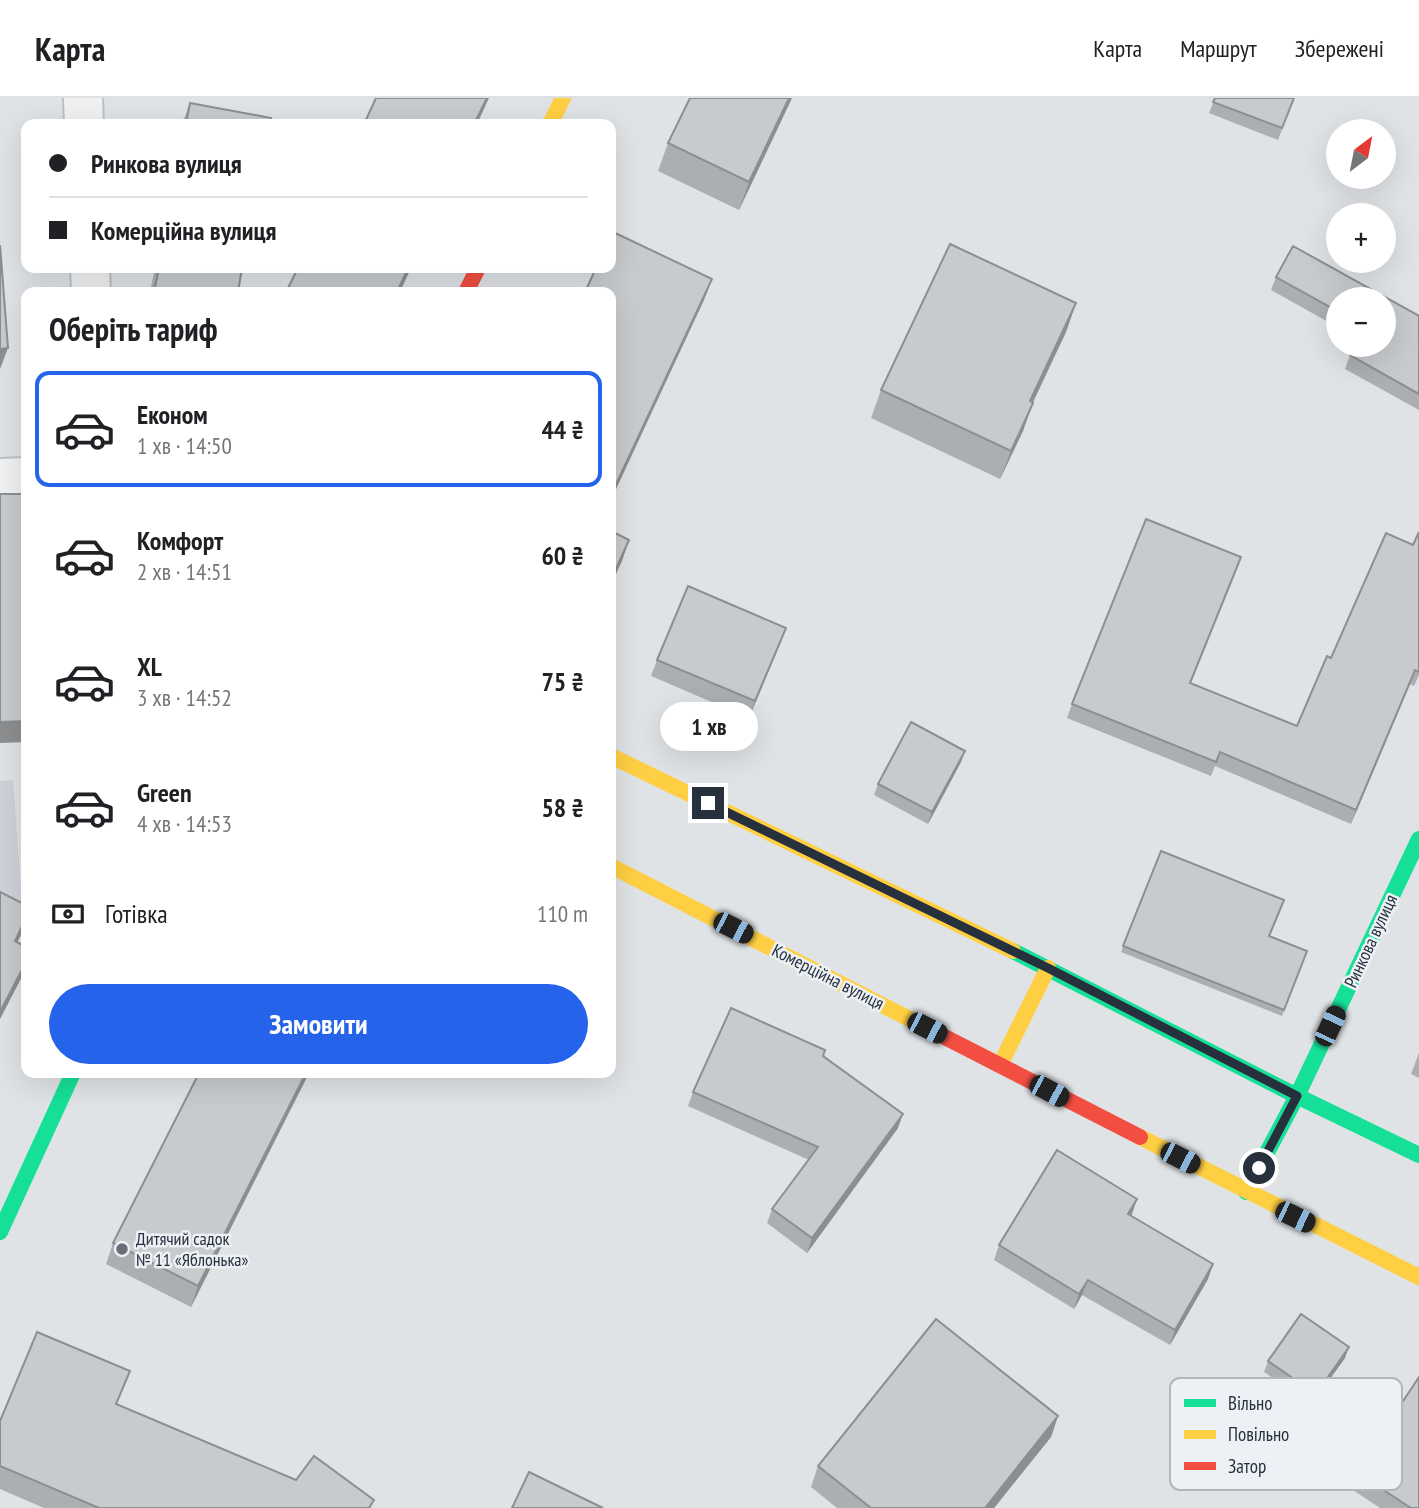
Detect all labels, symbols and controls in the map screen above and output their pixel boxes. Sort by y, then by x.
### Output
text: Карта [35,27,105,70]
text: Карта [1093,33,1142,64]
text: Маршрут [1180,33,1257,64]
text: Збережені [1295,33,1384,64]
north arrow [1326,119,1396,189]
map controls [1326,119,1396,357]
text: Ринкова вулиця [91,147,242,180]
button: + [1326,203,1396,273]
text: Комерційна вулиця [91,214,277,247]
button: − [1326,287,1396,357]
text: Оберіть тариф [49,308,217,350]
icon: car [53,398,116,461]
text: Економ [137,398,208,431]
text: 44 ₴ [541,413,584,446]
text: 1 хв · 14:50 [137,431,232,460]
icon: car [53,524,116,587]
text: Комфорт [137,524,223,557]
text: 60 ₴ [541,539,584,572]
text: 2 хв · 14:51 [137,557,232,586]
icon: car [53,650,116,713]
text: XL [137,650,162,683]
text: 75 ₴ [541,665,584,698]
text: 3 хв · 14:52 [137,683,232,712]
callout: 1 хв [659,702,757,750]
text: 1 хв [691,712,727,741]
icon: car [53,776,116,839]
text: Green [137,776,192,809]
route end [692,787,724,819]
text: 58 ₴ [541,791,584,824]
text: 4 хв · 14:53 [137,809,232,838]
street label: Ринкова вулиця [1339,890,1402,991]
icon: cash [49,895,87,933]
text: Готівка [105,897,168,930]
text: 110 m [537,899,588,928]
car [710,909,757,947]
street label: Комерційна вулиця [768,938,888,1015]
button: Замовити [49,984,588,1064]
car [1312,1003,1349,1049]
car [904,1009,951,1047]
car [1026,1072,1073,1110]
car [1157,1139,1204,1177]
route start [1243,1152,1275,1184]
car [1272,1198,1319,1236]
place label: Дитячий садок № 11 «Яблонька» [136,1227,249,1271]
marker: Дитячий садок № 11 «Яблонька» [114,1241,130,1257]
legend [1170,1378,1402,1490]
text: Вільно [1228,1391,1272,1415]
text: Повільно [1228,1422,1289,1446]
text: Затор [1228,1454,1266,1478]

